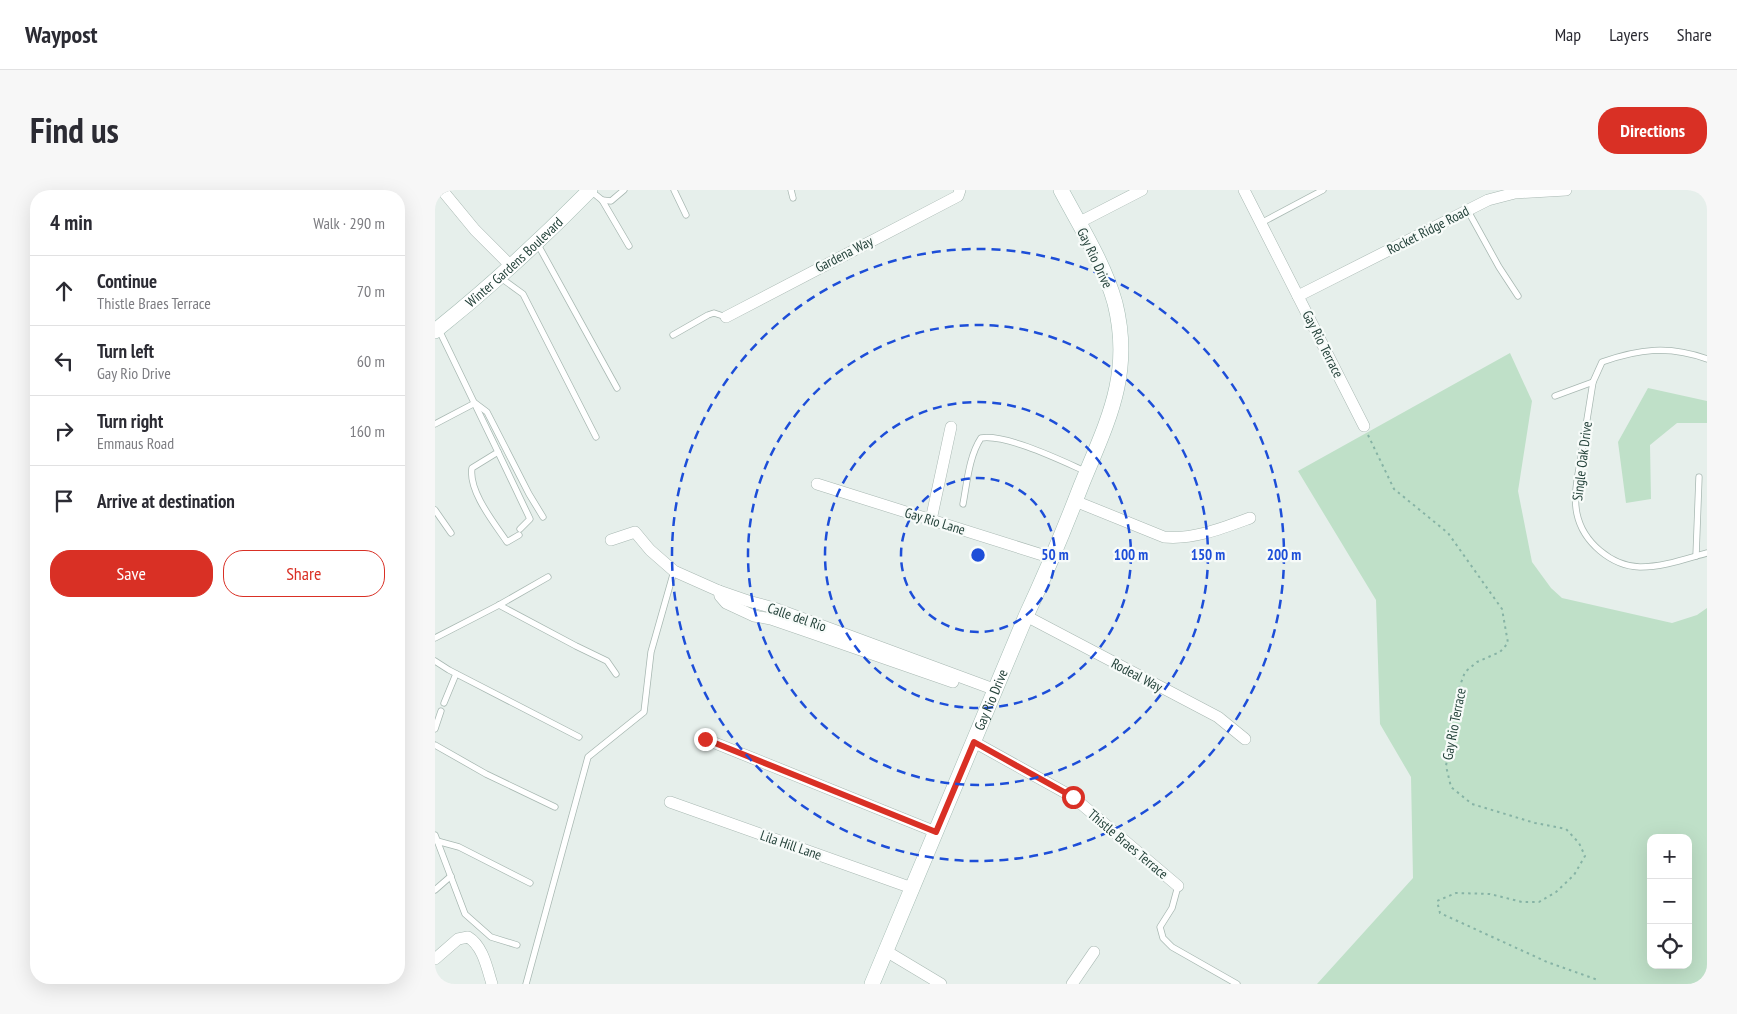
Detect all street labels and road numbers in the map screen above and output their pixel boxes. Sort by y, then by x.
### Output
street label: Rocket Ridge Road [1384,202,1472,258]
street label: Winter Gardens Boulevard [462,213,567,311]
street label: Gay Rio Drive [1073,225,1117,291]
street label: Gardena Way [812,231,877,276]
street label: Gay Rio Terrace [1298,307,1348,381]
street label: Single Oak Drive [1568,420,1596,502]
street label: Gay Rio Lane [903,503,968,539]
street label: Calle del Rio [765,599,829,635]
street label: Rodeal Way [1108,654,1166,696]
street label: Gay Rio Drive [970,666,1012,733]
street label: Gay Rio Terrace [1438,686,1470,762]
street label: Thistle Braes Terrace [1084,805,1172,883]
street label: Lila Hill Lane [758,826,824,864]

